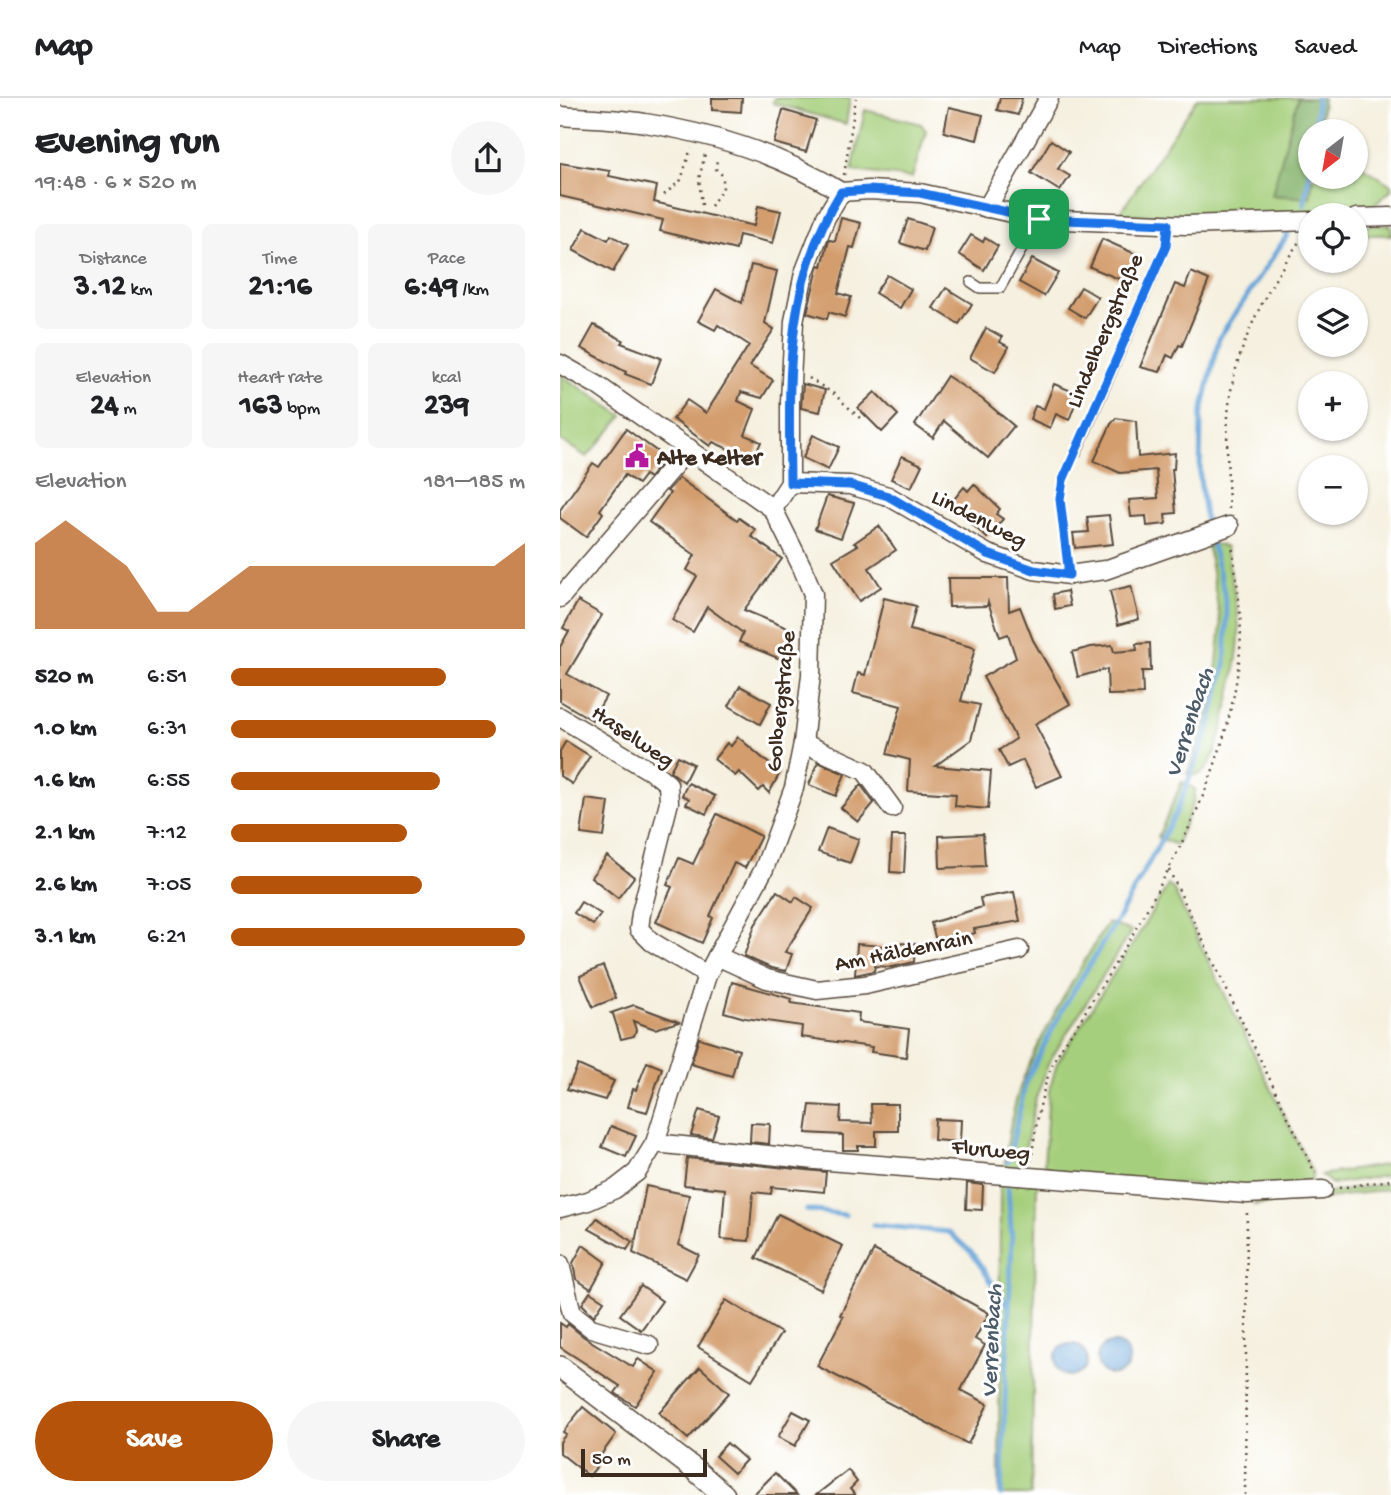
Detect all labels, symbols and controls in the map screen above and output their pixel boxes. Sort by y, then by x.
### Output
text: Map [35,29,92,67]
text: Map [1079,34,1121,63]
text: Directions [1159,34,1257,63]
text: Saved [1295,34,1356,63]
north arrow [1298,119,1368,189]
map controls [1298,119,1368,525]
button: share [451,121,525,195]
text: Evening run [35,122,219,166]
text: 19:48 · 6 × 520 m [35,170,197,197]
pin [1009,189,1069,249]
icon: arrive [1020,200,1058,238]
button: locate [1298,203,1368,273]
text: Distance [80,248,147,271]
text: Time [263,248,297,271]
text: Pace [428,248,465,271]
street label: Lindelbergstraße [1062,249,1151,412]
text: 3.12 [74,271,126,306]
text: 21:16 [248,271,312,306]
text: 6:49 [404,271,458,306]
text: km [126,279,152,302]
text: /km [458,279,489,302]
button: layers [1298,287,1368,357]
text: Elevation [76,367,151,390]
text: Heart rate [237,367,323,390]
text: kcal [432,367,462,390]
button: + [1298,371,1368,441]
text: 24 [90,390,119,425]
text: 163 [240,390,283,425]
text: 239 [424,390,469,425]
text: m [119,398,137,421]
text: bpm [283,398,320,421]
public building icon: Alte Kelter [623,442,651,470]
place label: Alte Kelter [656,446,764,473]
button: − [1298,455,1368,525]
text: Elevation [35,469,126,496]
text: 181–185 m [424,469,525,496]
street label: Lindenweg [926,485,1031,556]
street label: Golbergstraße [762,629,803,773]
text: 520 m [35,664,93,691]
text: 6:51 [147,664,187,691]
water label: Verrenbach [1160,664,1223,782]
street label: Haselweg [585,700,679,775]
text: 1.0 km [35,716,97,743]
text: 6:31 [147,716,187,743]
text: 1.6 km [35,768,95,795]
text: 6:55 [147,768,190,795]
text: 2.1 km [35,820,95,847]
text: 7:12 [147,820,187,847]
text: 2.6 km [35,872,97,899]
text: 7:05 [147,872,191,899]
text: 3.1 km [35,924,95,951]
text: 6:21 [147,924,186,951]
street label: Am Häldenrain [833,926,975,979]
street label: Flurweg [949,1135,1031,1168]
water label: Verrenbach [976,1283,1011,1399]
button: Save [35,1401,273,1481]
button: Share [287,1401,525,1481]
scale bar [581,1446,707,1478]
text: 50 m [592,1449,631,1472]

